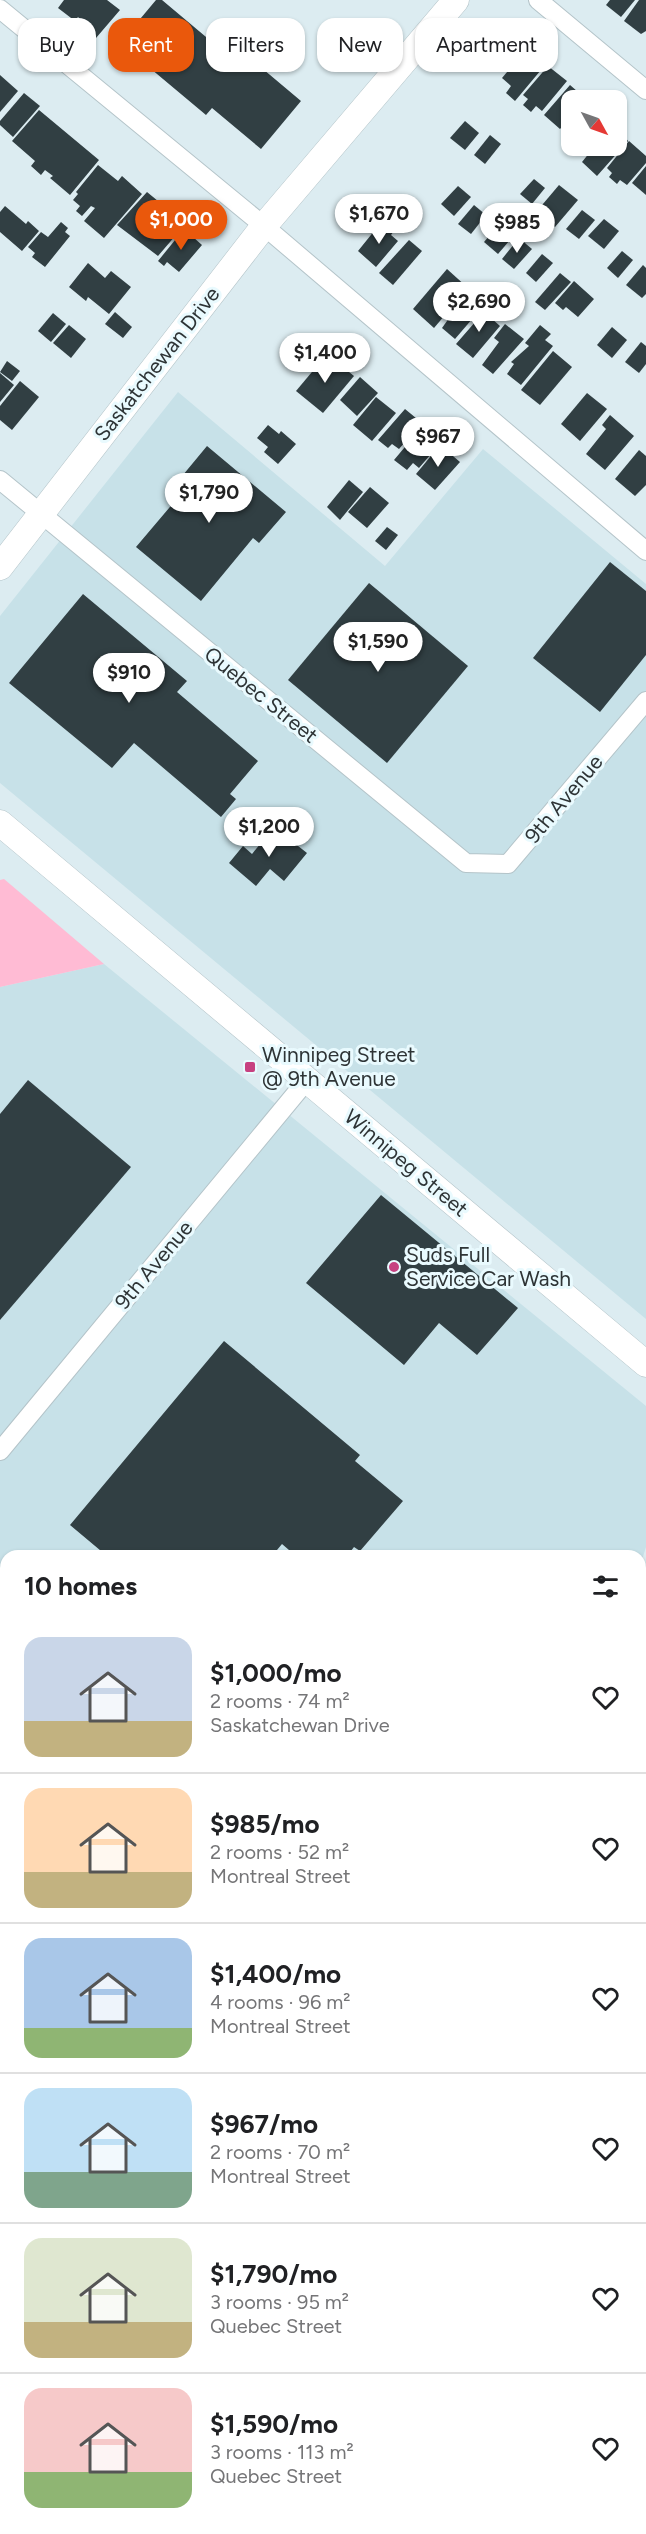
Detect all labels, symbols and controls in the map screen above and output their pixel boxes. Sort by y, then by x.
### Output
chip: Buy [18,18,96,72]
chip: Rent [108,18,194,72]
chip: Filters [206,18,305,72]
chip: New [317,18,403,72]
chip: Apartment [415,18,558,72]
north arrow [561,90,627,156]
map controls [561,90,627,156]
pin: $1,670 [330,194,428,245]
pin: $1,000 [132,200,230,251]
text: $1,670 [349,201,409,225]
pin: $985 [481,203,553,254]
text: $1,000 [149,207,213,231]
text: $985 [494,210,540,234]
street label: Saskatchewan Drive [89,282,225,446]
pin: $2,690 [430,282,528,333]
text: $2,690 [447,289,511,313]
pin: $1,400 [276,333,374,384]
text: $1,400 [293,340,357,364]
pin: $967 [402,417,474,468]
text: $967 [415,424,461,448]
pin: $1,790 [160,473,258,524]
text: $1,790 [179,480,239,504]
pin: $1,590 [329,622,427,673]
text: $1,590 [348,629,408,653]
street label: Quebec Street [200,641,323,748]
pin: $910 [93,653,165,704]
text: $910 [107,660,151,684]
street label: 9th Avenue [519,749,608,848]
pin: $1,200 [220,807,318,858]
text: $1,200 [238,814,300,838]
place label: Winnipeg Street @ 9th Avenue [262,1042,416,1091]
marker: Winnipeg Street @ 9th Avenue [243,1060,257,1074]
street label: Winnipeg Street [339,1104,473,1222]
street label: 9th Avenue [109,1215,198,1314]
place label: Suds Full Service Car Wash [406,1242,571,1291]
marker: Suds Full Service Car Wash [387,1260,401,1274]
text: 10 homes [24,1570,137,1602]
icon: filters [589,1570,622,1603]
text: $1,000/mo [210,1657,342,1689]
icon: home [72,1661,144,1733]
icon: heart [589,1681,622,1714]
text: 2 rooms · 74 m² [210,1689,350,1713]
text: Saskatchewan Drive [210,1713,390,1737]
text: $985/mo [210,1808,320,1840]
icon: home [72,1812,144,1884]
icon: heart [589,1832,622,1865]
text: 2 rooms · 52 m² [210,1840,349,1864]
text: Montreal Street [210,1864,350,1888]
text: $1,400/mo [210,1958,341,1990]
icon: home [72,1962,144,2034]
icon: heart [589,1982,622,2015]
text: 4 rooms · 96 m² [210,1990,350,2014]
text: Montreal Street [210,2014,350,2038]
text: $967/mo [210,2108,318,2140]
icon: home [72,2112,144,2184]
icon: heart [589,2132,622,2165]
text: 2 rooms · 70 m² [210,2140,350,2164]
text: Montreal Street [210,2164,350,2188]
text: $1,790/mo [210,2258,337,2290]
icon: home [72,2262,144,2334]
icon: heart [589,2282,622,2315]
text: 3 rooms · 95 m² [210,2290,349,2314]
text: Quebec Street [210,2314,342,2338]
text: $1,590/mo [210,2408,338,2440]
icon: home [72,2412,144,2484]
icon: heart [589,2432,622,2465]
text: 3 rooms · 113 m² [210,2440,354,2464]
text: Quebec Street [210,2464,342,2488]

